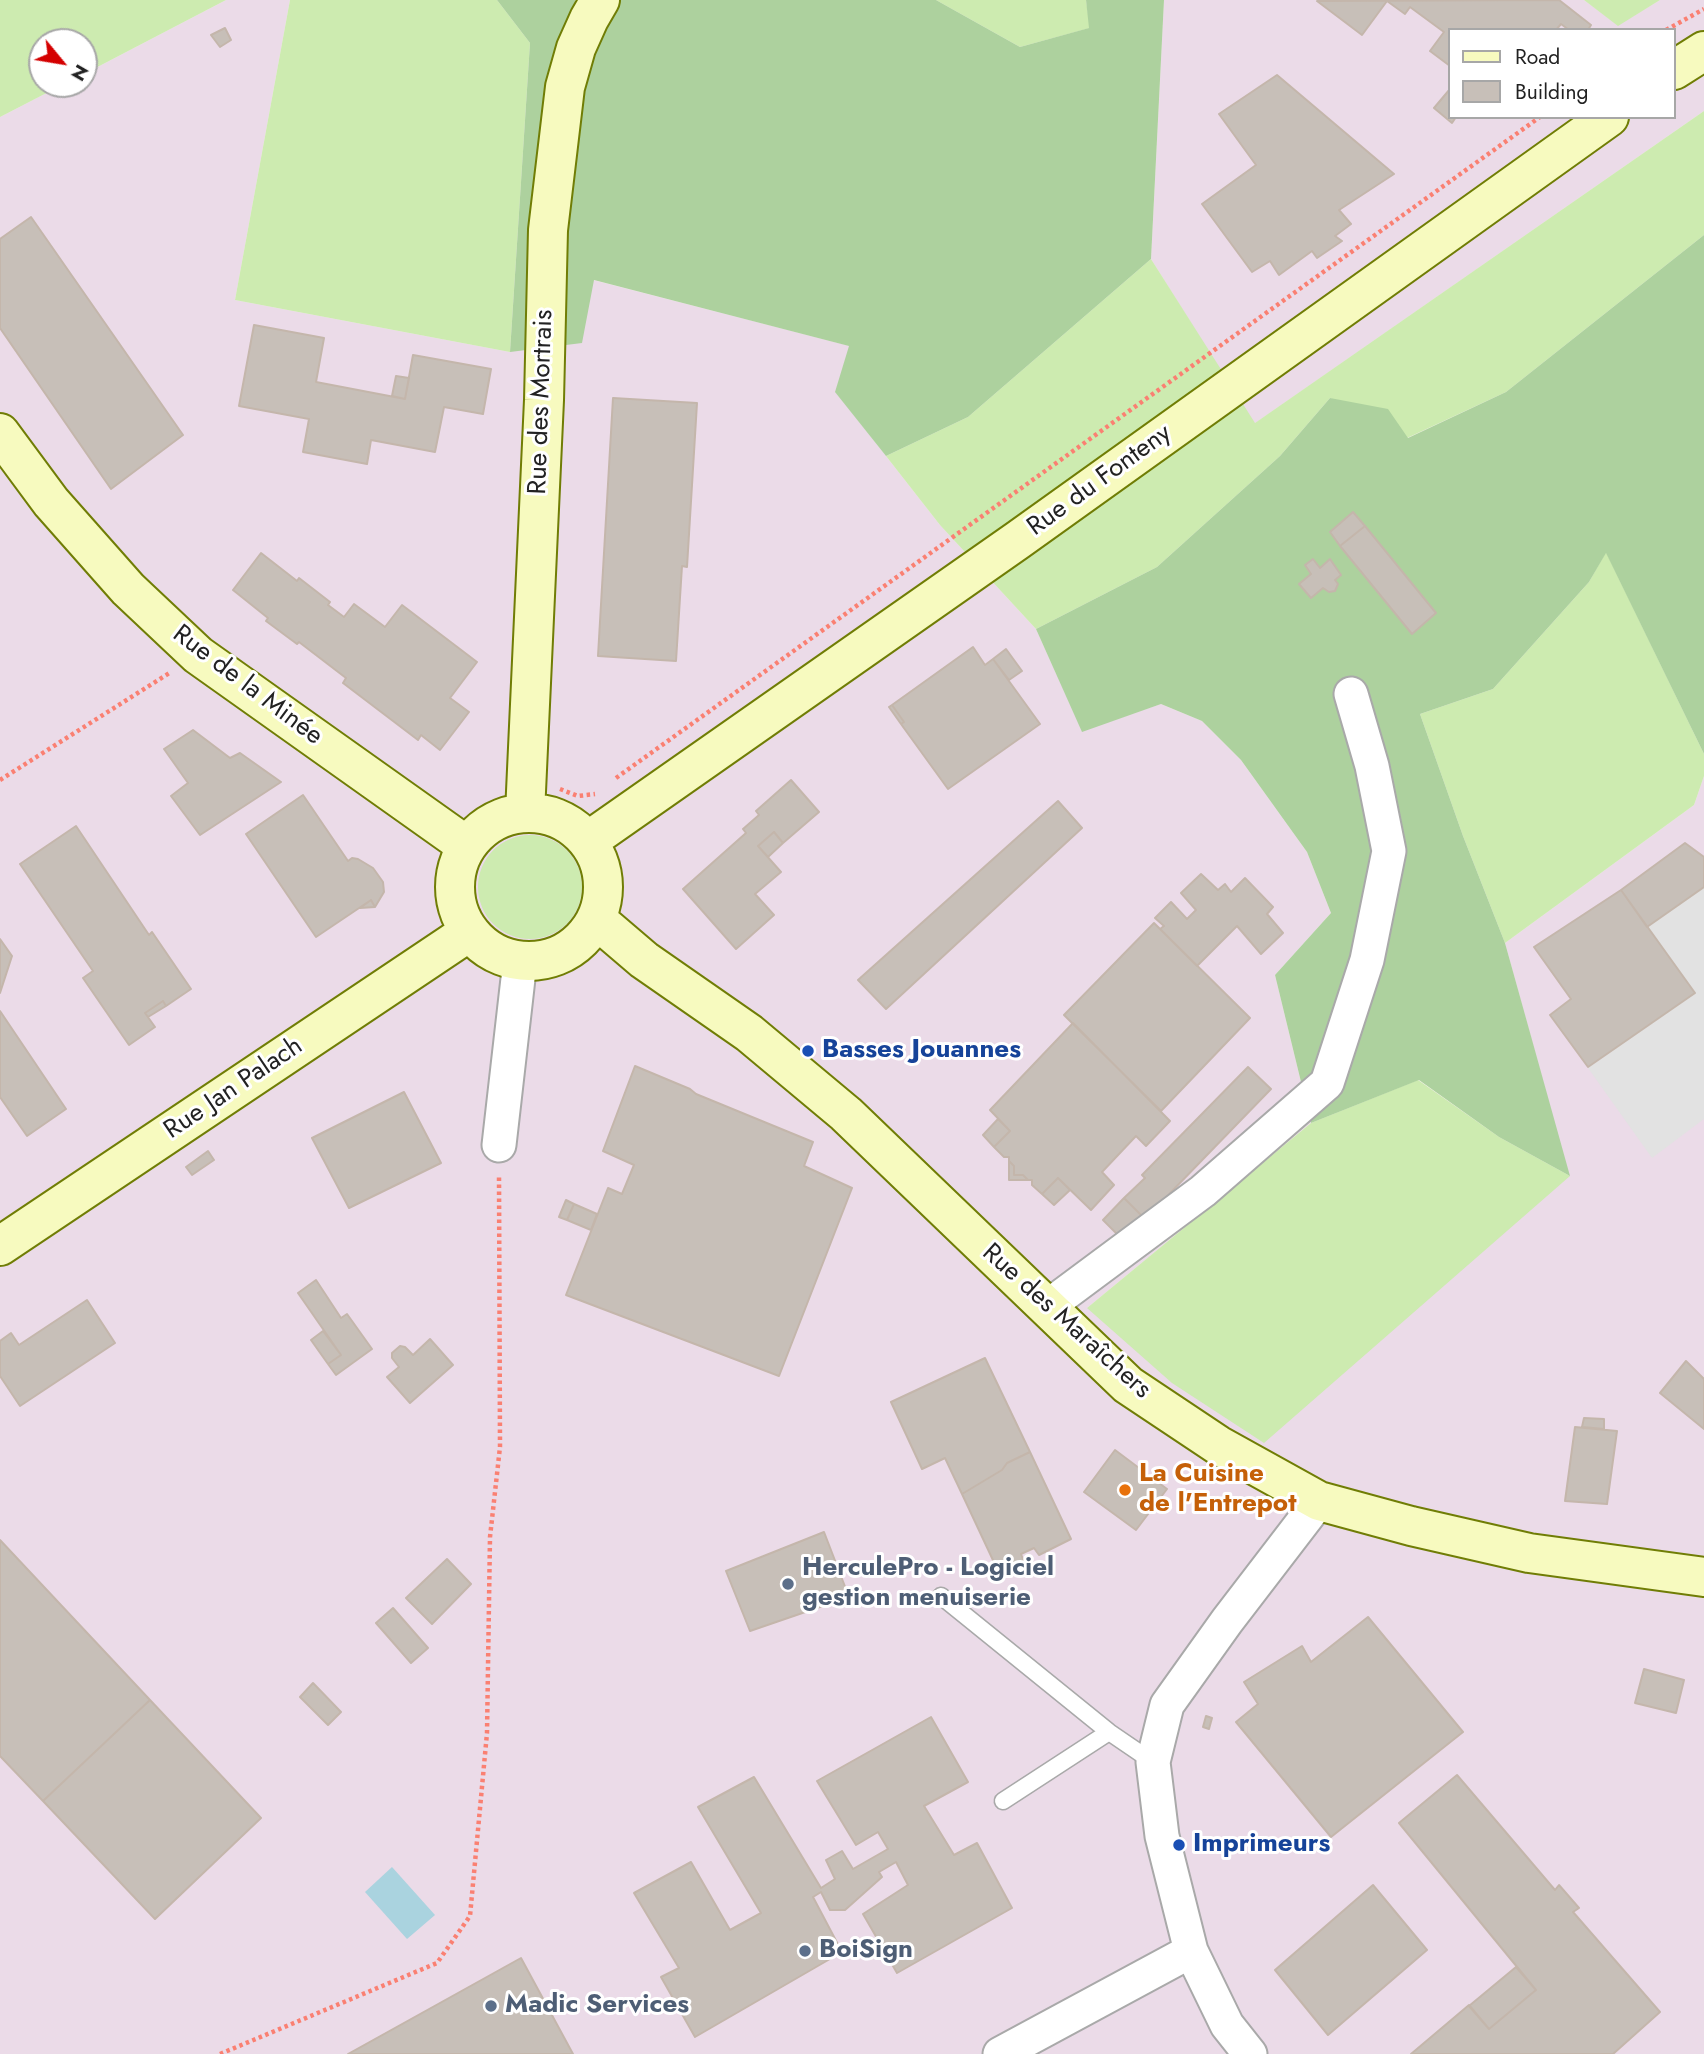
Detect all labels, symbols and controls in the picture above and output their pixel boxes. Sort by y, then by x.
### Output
north arrow [28,28,98,98]
legend [1448,28,1676,119]
text: Road [1515,42,1560,72]
text: N [64,59,95,86]
text: Building [1515,77,1588,107]
street label: Rue des Mortrais [523,309,561,495]
street label: Rue du Fonteny [1022,418,1178,544]
street label: Rue de la Minée [166,619,328,753]
street label: Rue Jan Palach [159,1031,309,1147]
place label: Basses Jouannes [822,1035,1021,1067]
marker: Basses Jouannes [800,1043,816,1059]
street label: Rue des Maraîchers [975,1238,1157,1406]
place label: La Cuisine de l'Entrepot [1139,1459,1296,1520]
marker: La Cuisine de l'Entrepot [1117,1482,1133,1498]
place label: HerculePro - Logiciel gestion menuiserie [802,1553,1054,1614]
marker: HerculePro - Logiciel gestion menuiserie [780,1576,796,1592]
place label: Imprimeurs [1193,1829,1330,1861]
marker: Imprimeurs [1171,1837,1187,1853]
place label: BoiSign [819,1935,913,1967]
marker: BoiSign [797,1943,813,1959]
place label: Madic Services [505,1990,689,2022]
marker: Madic Services [483,1998,499,2014]

